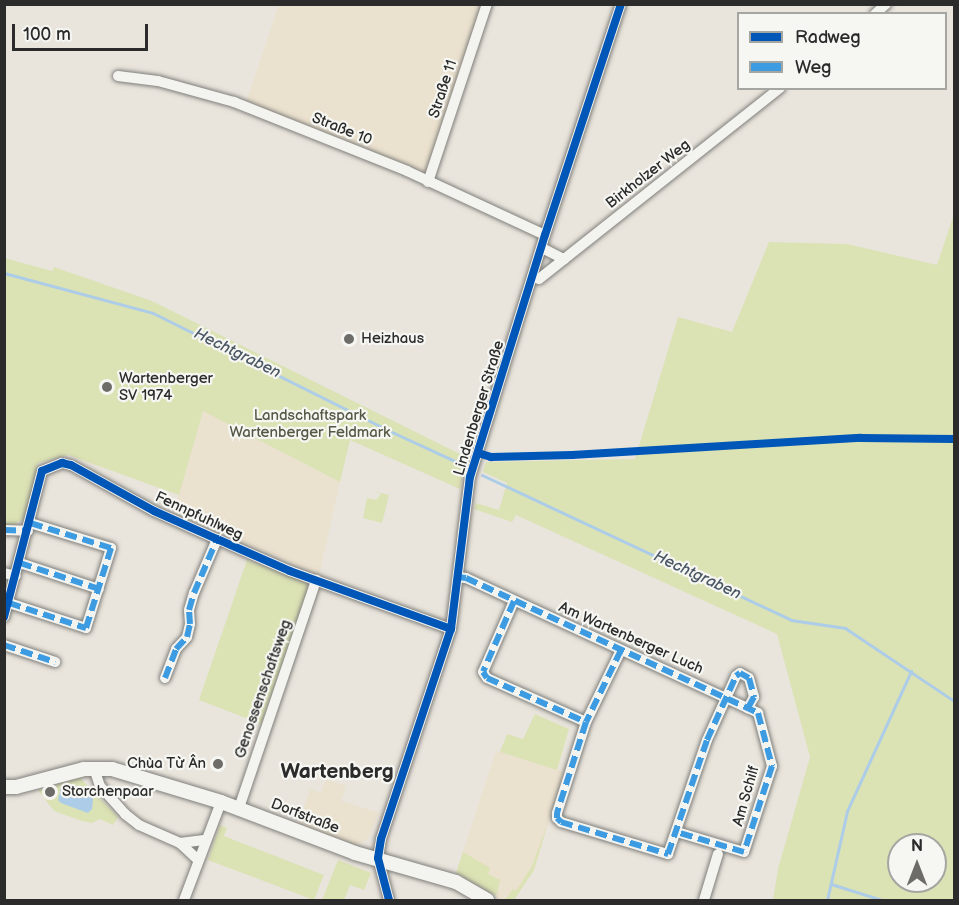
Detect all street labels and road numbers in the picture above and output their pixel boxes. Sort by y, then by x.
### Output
street label: Straße 11 [425,58,461,120]
street label: Straße 10 [309,109,375,149]
street label: Birkholzer Weg [602,135,694,213]
street label: Lindenberger Straße [450,338,508,478]
street label: Fennpfuhlweg [152,488,246,544]
street label: Am Wartenberger Luch [556,598,706,678]
street label: Genossenschaftsweg [231,617,295,761]
street label: Am Schilf [729,763,763,829]
street label: Dorfstraße [268,795,342,837]

